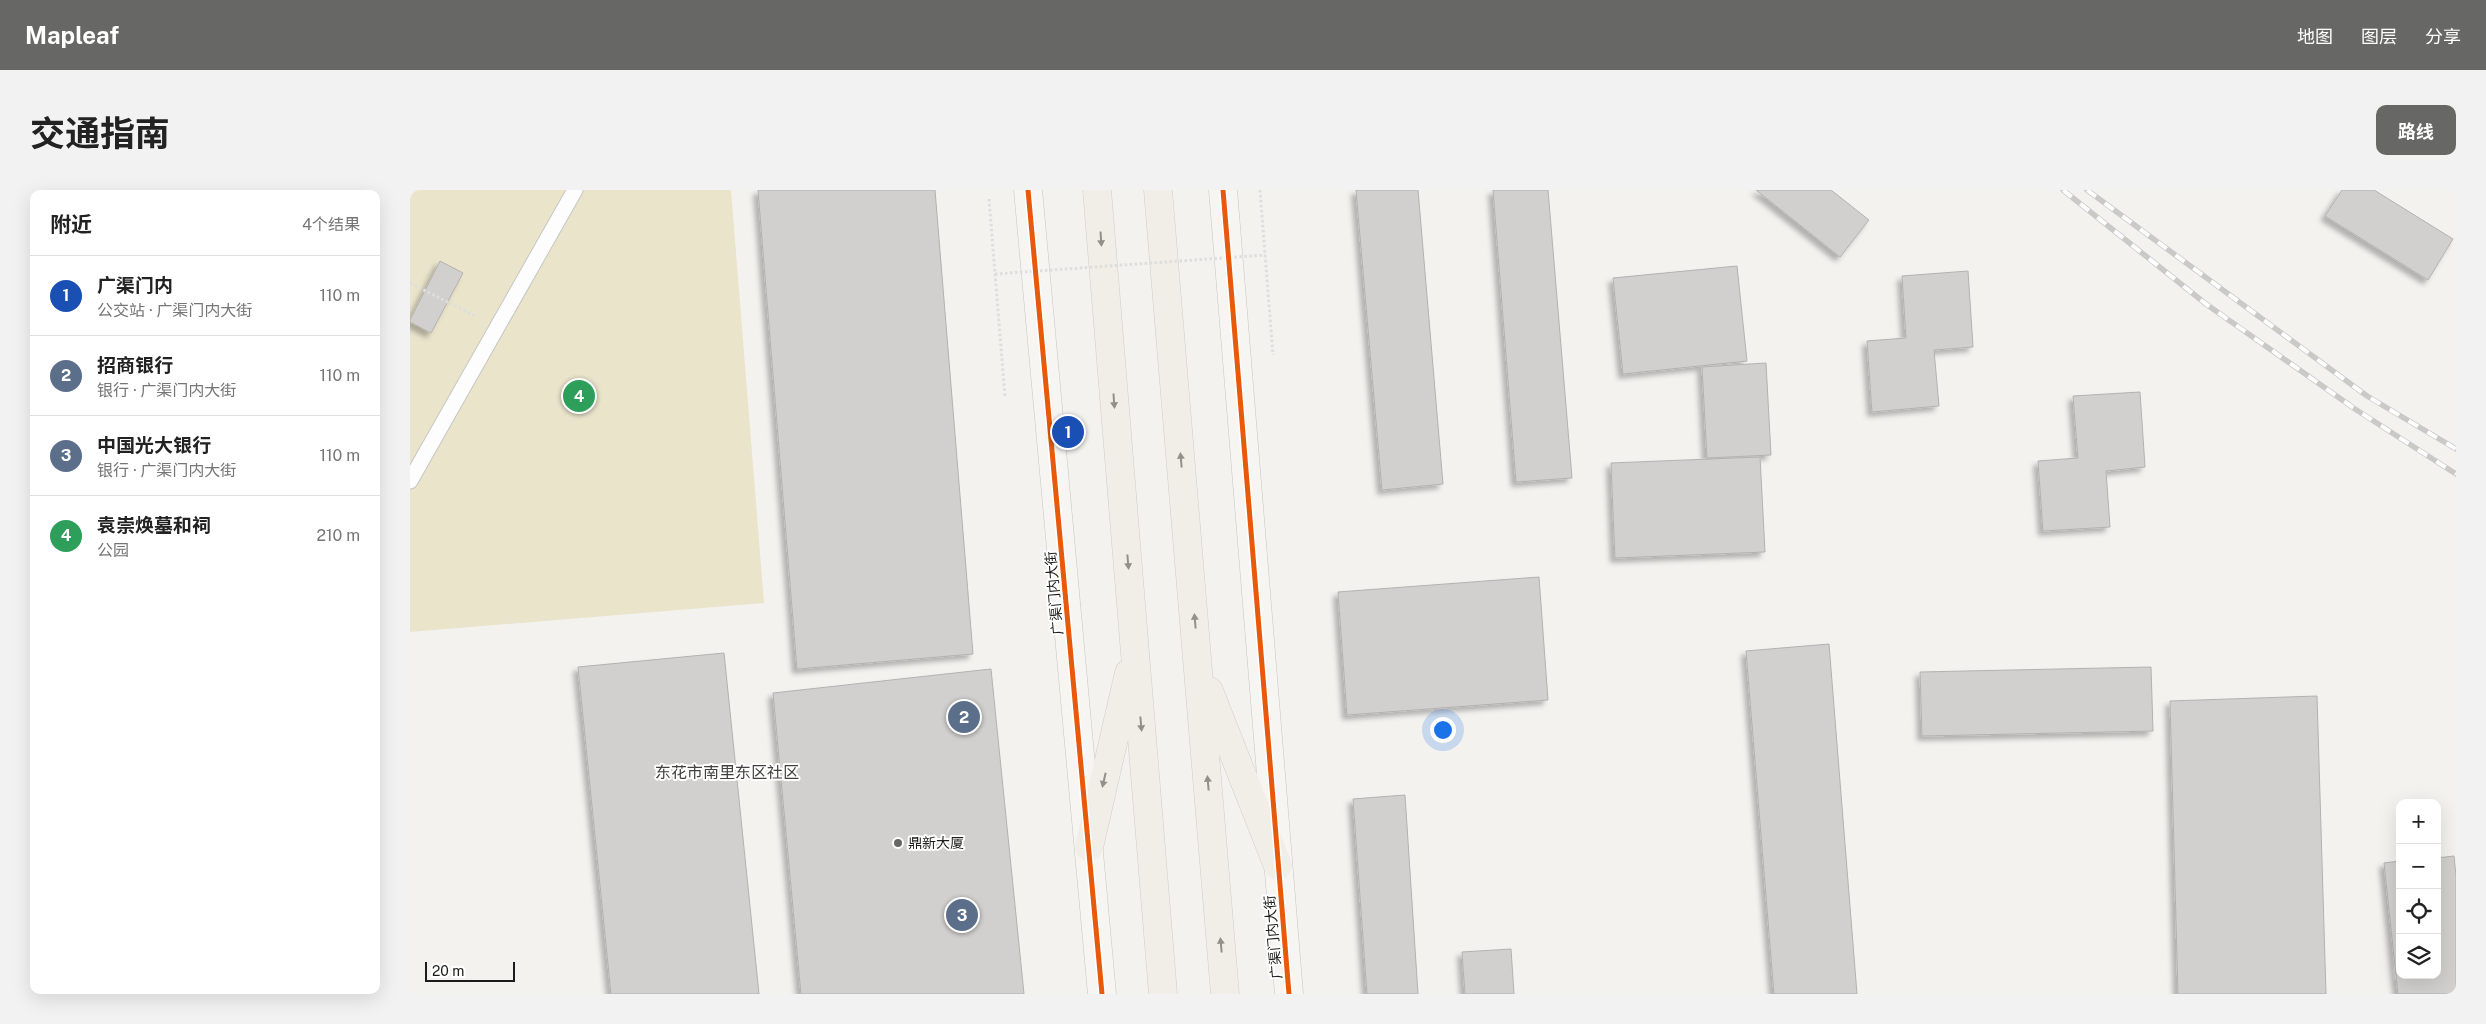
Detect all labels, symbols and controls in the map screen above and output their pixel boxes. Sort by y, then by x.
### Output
text: Mapleaf [25,21,119,49]
text: 地图 [2297,26,2333,47]
text: 图层 [2361,26,2397,47]
text: 分享 [2425,26,2461,47]
button: 路线 [2376,105,2456,155]
text: 交通指南 [30,113,170,154]
text: 附近 [50,212,92,237]
text: 4个结果 [302,215,360,234]
one-way arrow [1097,231,1105,247]
text: 广渠门内 [97,274,173,296]
text: 1 [63,286,69,305]
text: 110 m [319,286,360,305]
text: 公交站 · 广渠门内大街 [97,301,252,320]
text: 招商银行 [97,354,173,376]
text: 2 [61,366,71,385]
text: 110 m [319,366,360,385]
pin: 4 [563,377,595,415]
text: 银行 · 广渠门内大街 [97,381,236,400]
one-way arrow [1110,393,1118,409]
pin: 1 [1052,413,1084,451]
text: 中国光大银行 [97,434,211,456]
text: 3 [61,446,71,465]
text: 110 m [319,446,360,465]
one-way arrow [1177,451,1185,467]
text: 银行 · 广渠门内大街 [97,461,236,480]
text: 袁崇焕墓和祠 [97,514,211,536]
text: 4 [61,526,71,545]
text: 210 m [316,526,360,545]
text: 公园 [97,541,129,560]
street label: 广渠门内大街 [1042,550,1066,636]
one-way arrow [1124,555,1132,571]
one-way arrow [1191,613,1199,629]
pin: 2 [948,698,980,736]
one-way arrow [1137,717,1145,733]
your location [1430,717,1456,743]
district label: 东花市南里东区社区 [655,763,799,782]
one-way arrow [1100,773,1108,788]
one-way arrow [1204,775,1212,791]
map controls [2396,799,2441,979]
button: + [2396,799,2441,844]
place label: 鼎新大厦 [908,835,964,851]
marker: 鼎新大厦 [892,837,904,849]
button: − [2396,844,2441,889]
button: locate [2396,889,2441,934]
street label: 广渠门内大街 [1261,894,1285,980]
pin: 3 [946,896,978,934]
button: layers [2396,934,2441,979]
one-way arrow [1217,937,1225,953]
scale bar [425,959,515,982]
text: 20 m [432,963,464,979]

